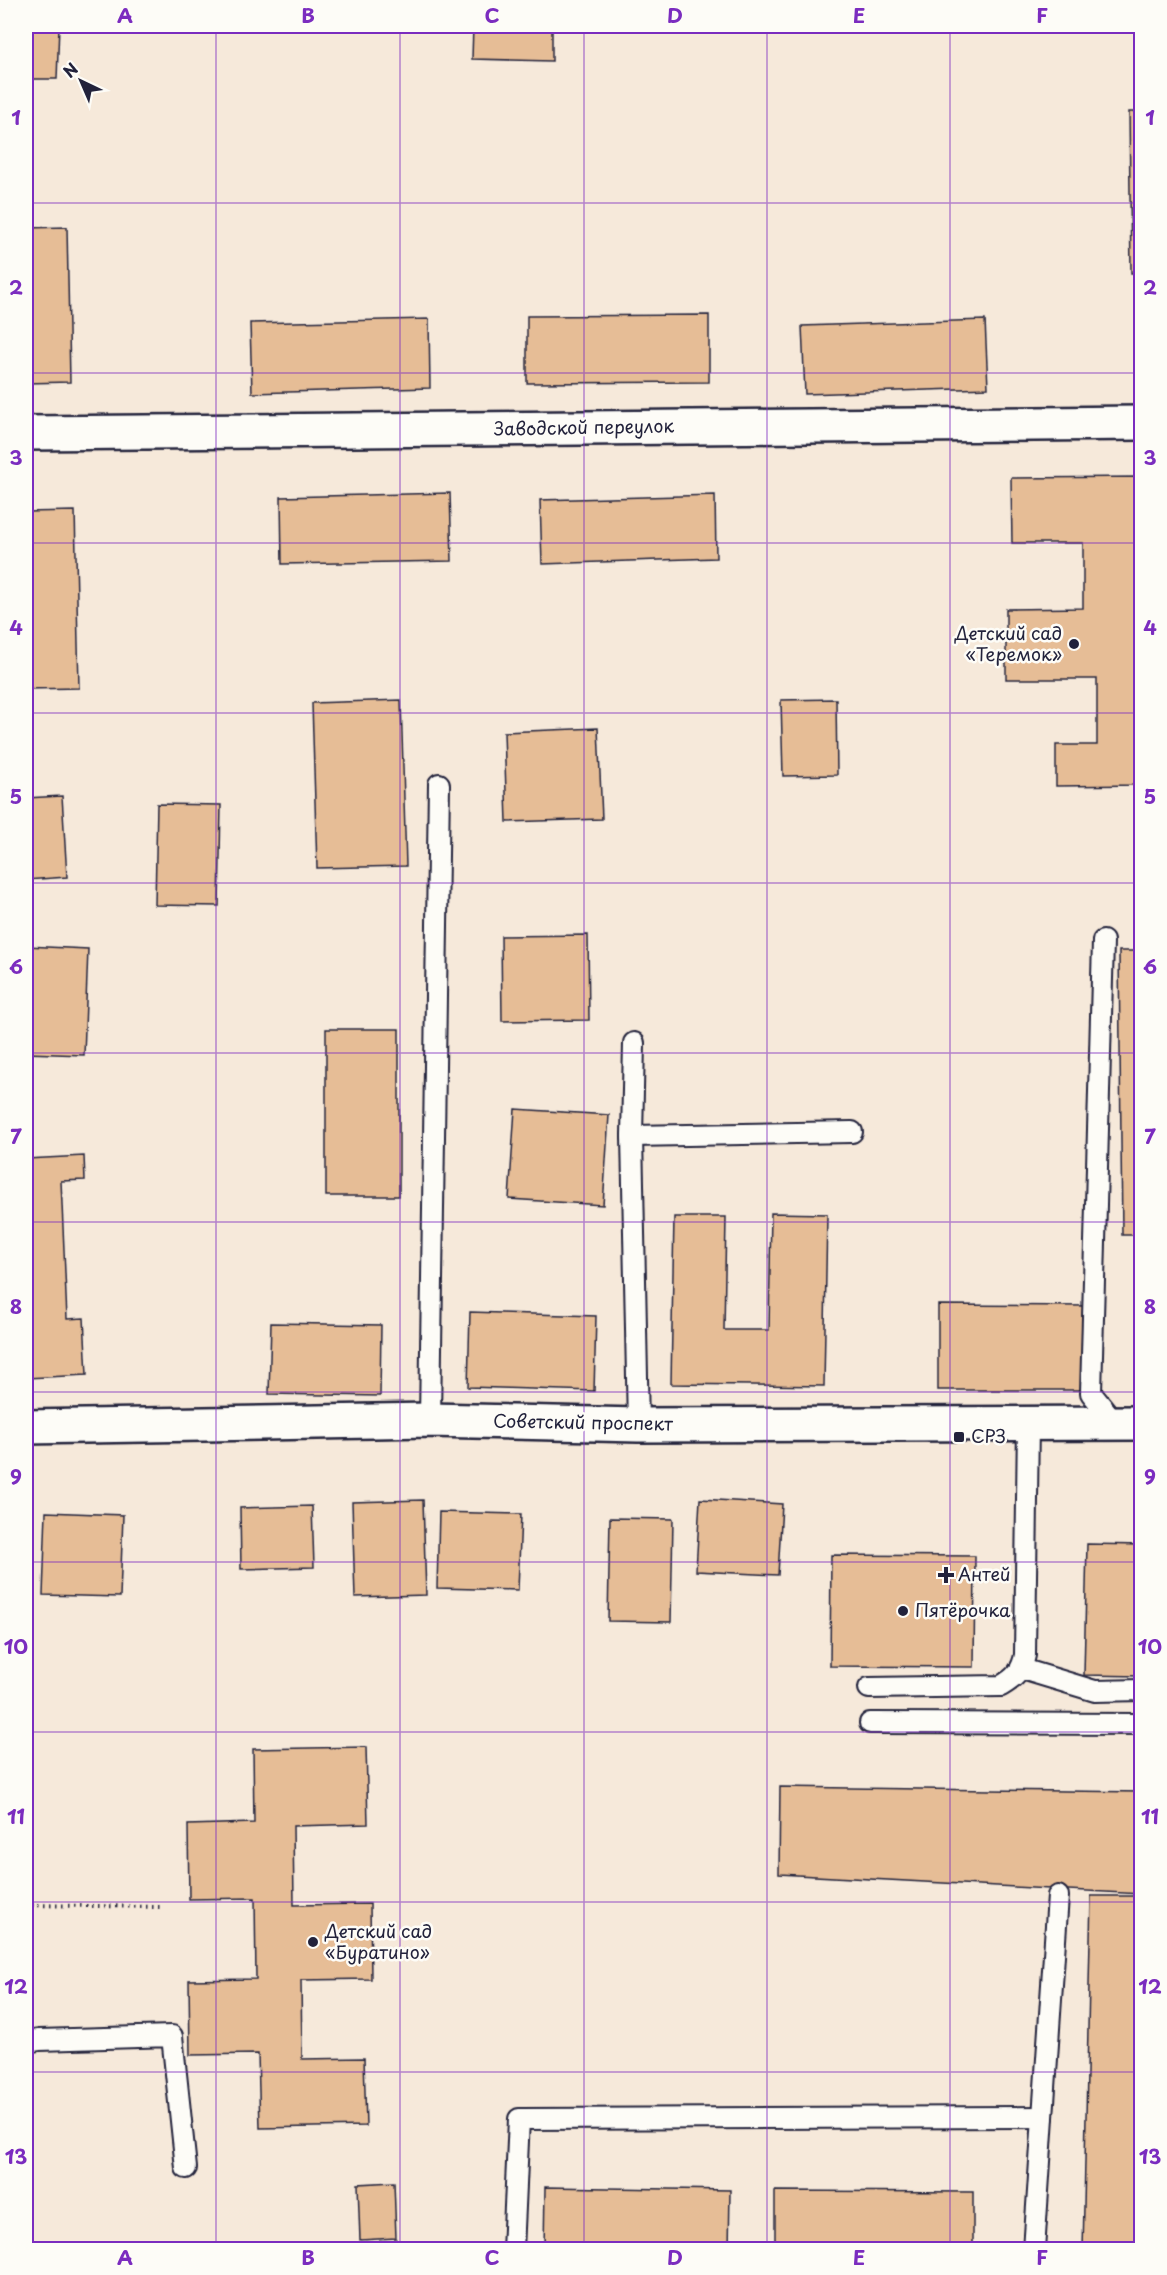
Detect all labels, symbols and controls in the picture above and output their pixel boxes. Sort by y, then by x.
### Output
text: A [117,0,133,30]
text: B [301,0,315,30]
text: C [484,0,500,30]
text: D [667,0,683,30]
text: E [853,0,865,30]
text: F [1036,0,1048,30]
north arrow [51,51,111,111]
text: N [57,56,83,83]
text: 1 [11,102,21,132]
text: 1 [1145,102,1155,132]
text: 2 [9,272,23,302]
text: 2 [1143,272,1157,302]
street label: Заводской переулок [494,411,675,442]
text: 3 [9,442,23,472]
text: 3 [1143,442,1157,472]
text: 4 [9,612,23,642]
text: 4 [1143,612,1157,642]
place label: Детский сад «Теремок» [954,619,1062,667]
marker: Детский сад «Теремок» [1067,637,1081,651]
text: 5 [10,781,22,811]
text: 5 [1144,781,1156,811]
text: 6 [9,951,23,981]
text: 6 [1143,951,1157,981]
text: 7 [10,1121,22,1151]
text: 7 [1144,1121,1156,1151]
text: 8 [10,1291,22,1321]
text: 8 [1144,1291,1156,1321]
street label: Советский проспект [493,1406,673,1437]
place label: СРЗ [971,1422,1006,1449]
marker: СРЗ [952,1430,966,1444]
text: 9 [10,1461,22,1491]
text: 9 [1144,1461,1156,1491]
place label: Антей [958,1560,1011,1587]
marker: Антей [939,1568,953,1582]
place label: Пятёрочка [915,1596,1011,1623]
marker: Пятёрочка [896,1604,910,1618]
text: 10 [4,1631,28,1661]
text: 10 [1138,1631,1162,1661]
text: 11 [7,1801,25,1831]
text: 11 [1141,1801,1159,1831]
place label: Детский сад «Буратино» [324,1917,432,1965]
marker: Детский сад «Буратино» [306,1935,320,1949]
text: 12 [4,1971,28,2001]
text: 12 [1138,1971,1162,2001]
text: 13 [5,2141,27,2171]
text: 13 [1139,2141,1161,2171]
text: A [117,2242,133,2272]
text: B [301,2242,315,2272]
text: C [484,2242,500,2272]
text: D [667,2242,683,2272]
text: E [853,2242,865,2272]
text: F [1036,2242,1048,2272]

